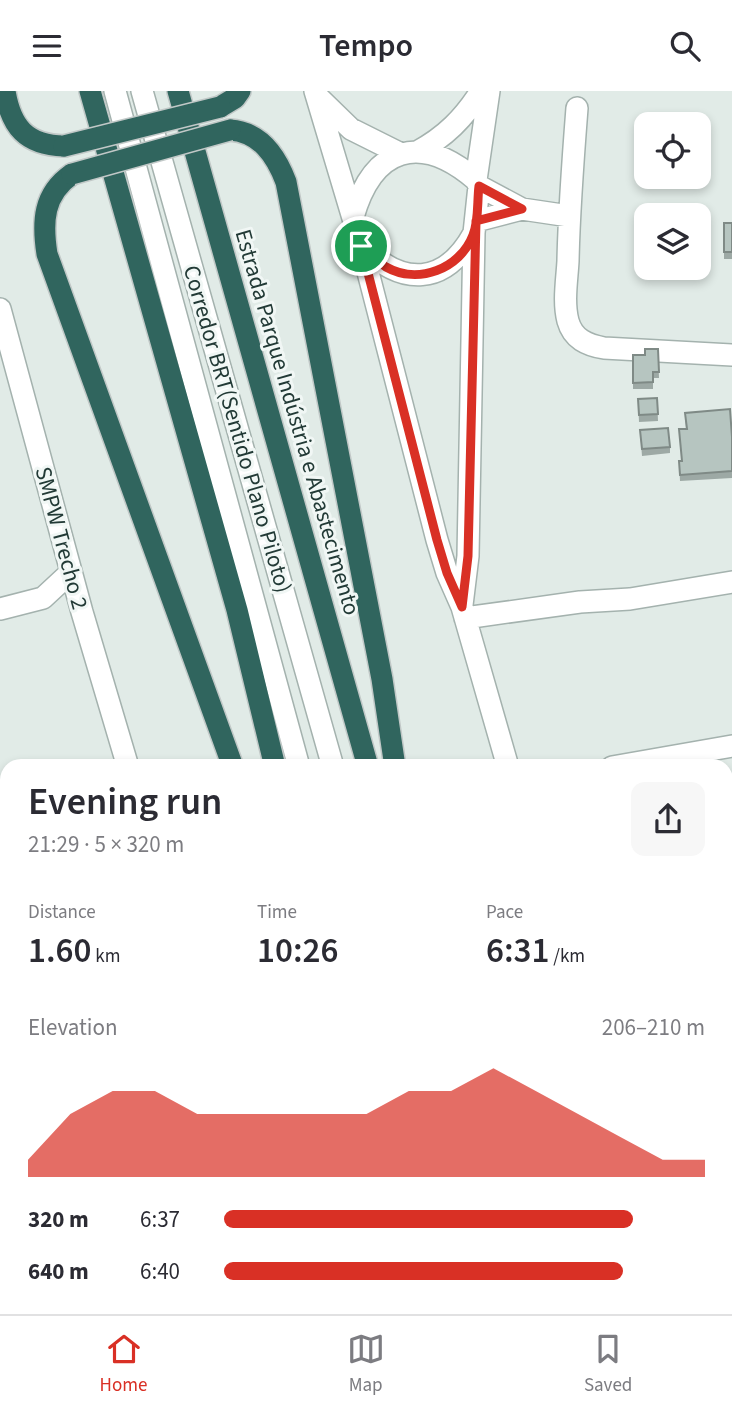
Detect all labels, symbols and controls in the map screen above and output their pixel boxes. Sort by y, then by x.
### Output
text: Tempo [319,23,413,69]
icon: menu [28,27,66,65]
icon: search [666,27,704,65]
map controls [634,112,711,280]
button: locate [634,112,711,189]
button: layers [634,203,711,280]
pin [331,216,391,276]
street label: Estrada Parque Indústria e Abastecimento [227,225,369,619]
icon: arrive [342,227,380,265]
street label: Corredor BRT(Sentido Plano Piloto) [175,262,300,597]
street label: SMPW Trecho 2 [27,463,96,613]
text: Evening run [28,775,222,829]
button: share [631,782,705,856]
text: 21:29 · 5 × 320 m [28,828,184,861]
text: Distance [28,899,96,926]
text: Time [257,899,297,926]
text: Pace [486,899,523,926]
text: 1.60 [28,926,92,976]
text: 10:26 [257,926,338,976]
text: 6:31 [486,926,550,976]
text: km [92,943,120,970]
text: /km [550,943,585,970]
text: Elevation [28,1011,118,1044]
text: 206–210 m [602,1011,705,1044]
text: 320 m [28,1203,89,1236]
text: 6:37 [140,1203,180,1236]
text: 640 m [28,1255,89,1288]
text: 6:40 [140,1255,180,1288]
tab: Home [100,1330,147,1399]
tab: Map [347,1330,385,1399]
tab: Saved [584,1330,632,1399]

